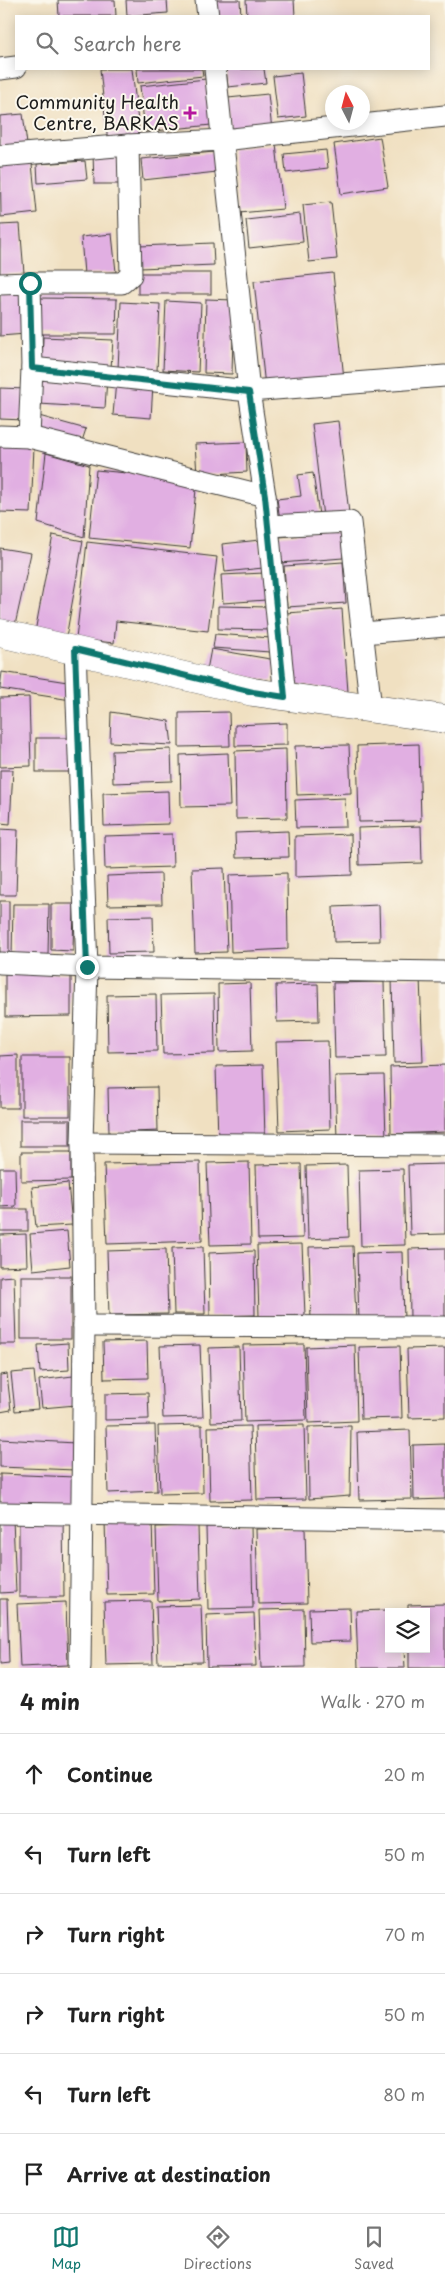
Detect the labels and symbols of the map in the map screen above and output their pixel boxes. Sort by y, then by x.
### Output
north arrow [325,85,370,130]
place label: Community Health Centre, BARKAS [15,88,179,136]
marker: Community Health Centre, BARKAS [183,106,197,120]
route start [19,272,42,295]
route end [76,956,99,979]

